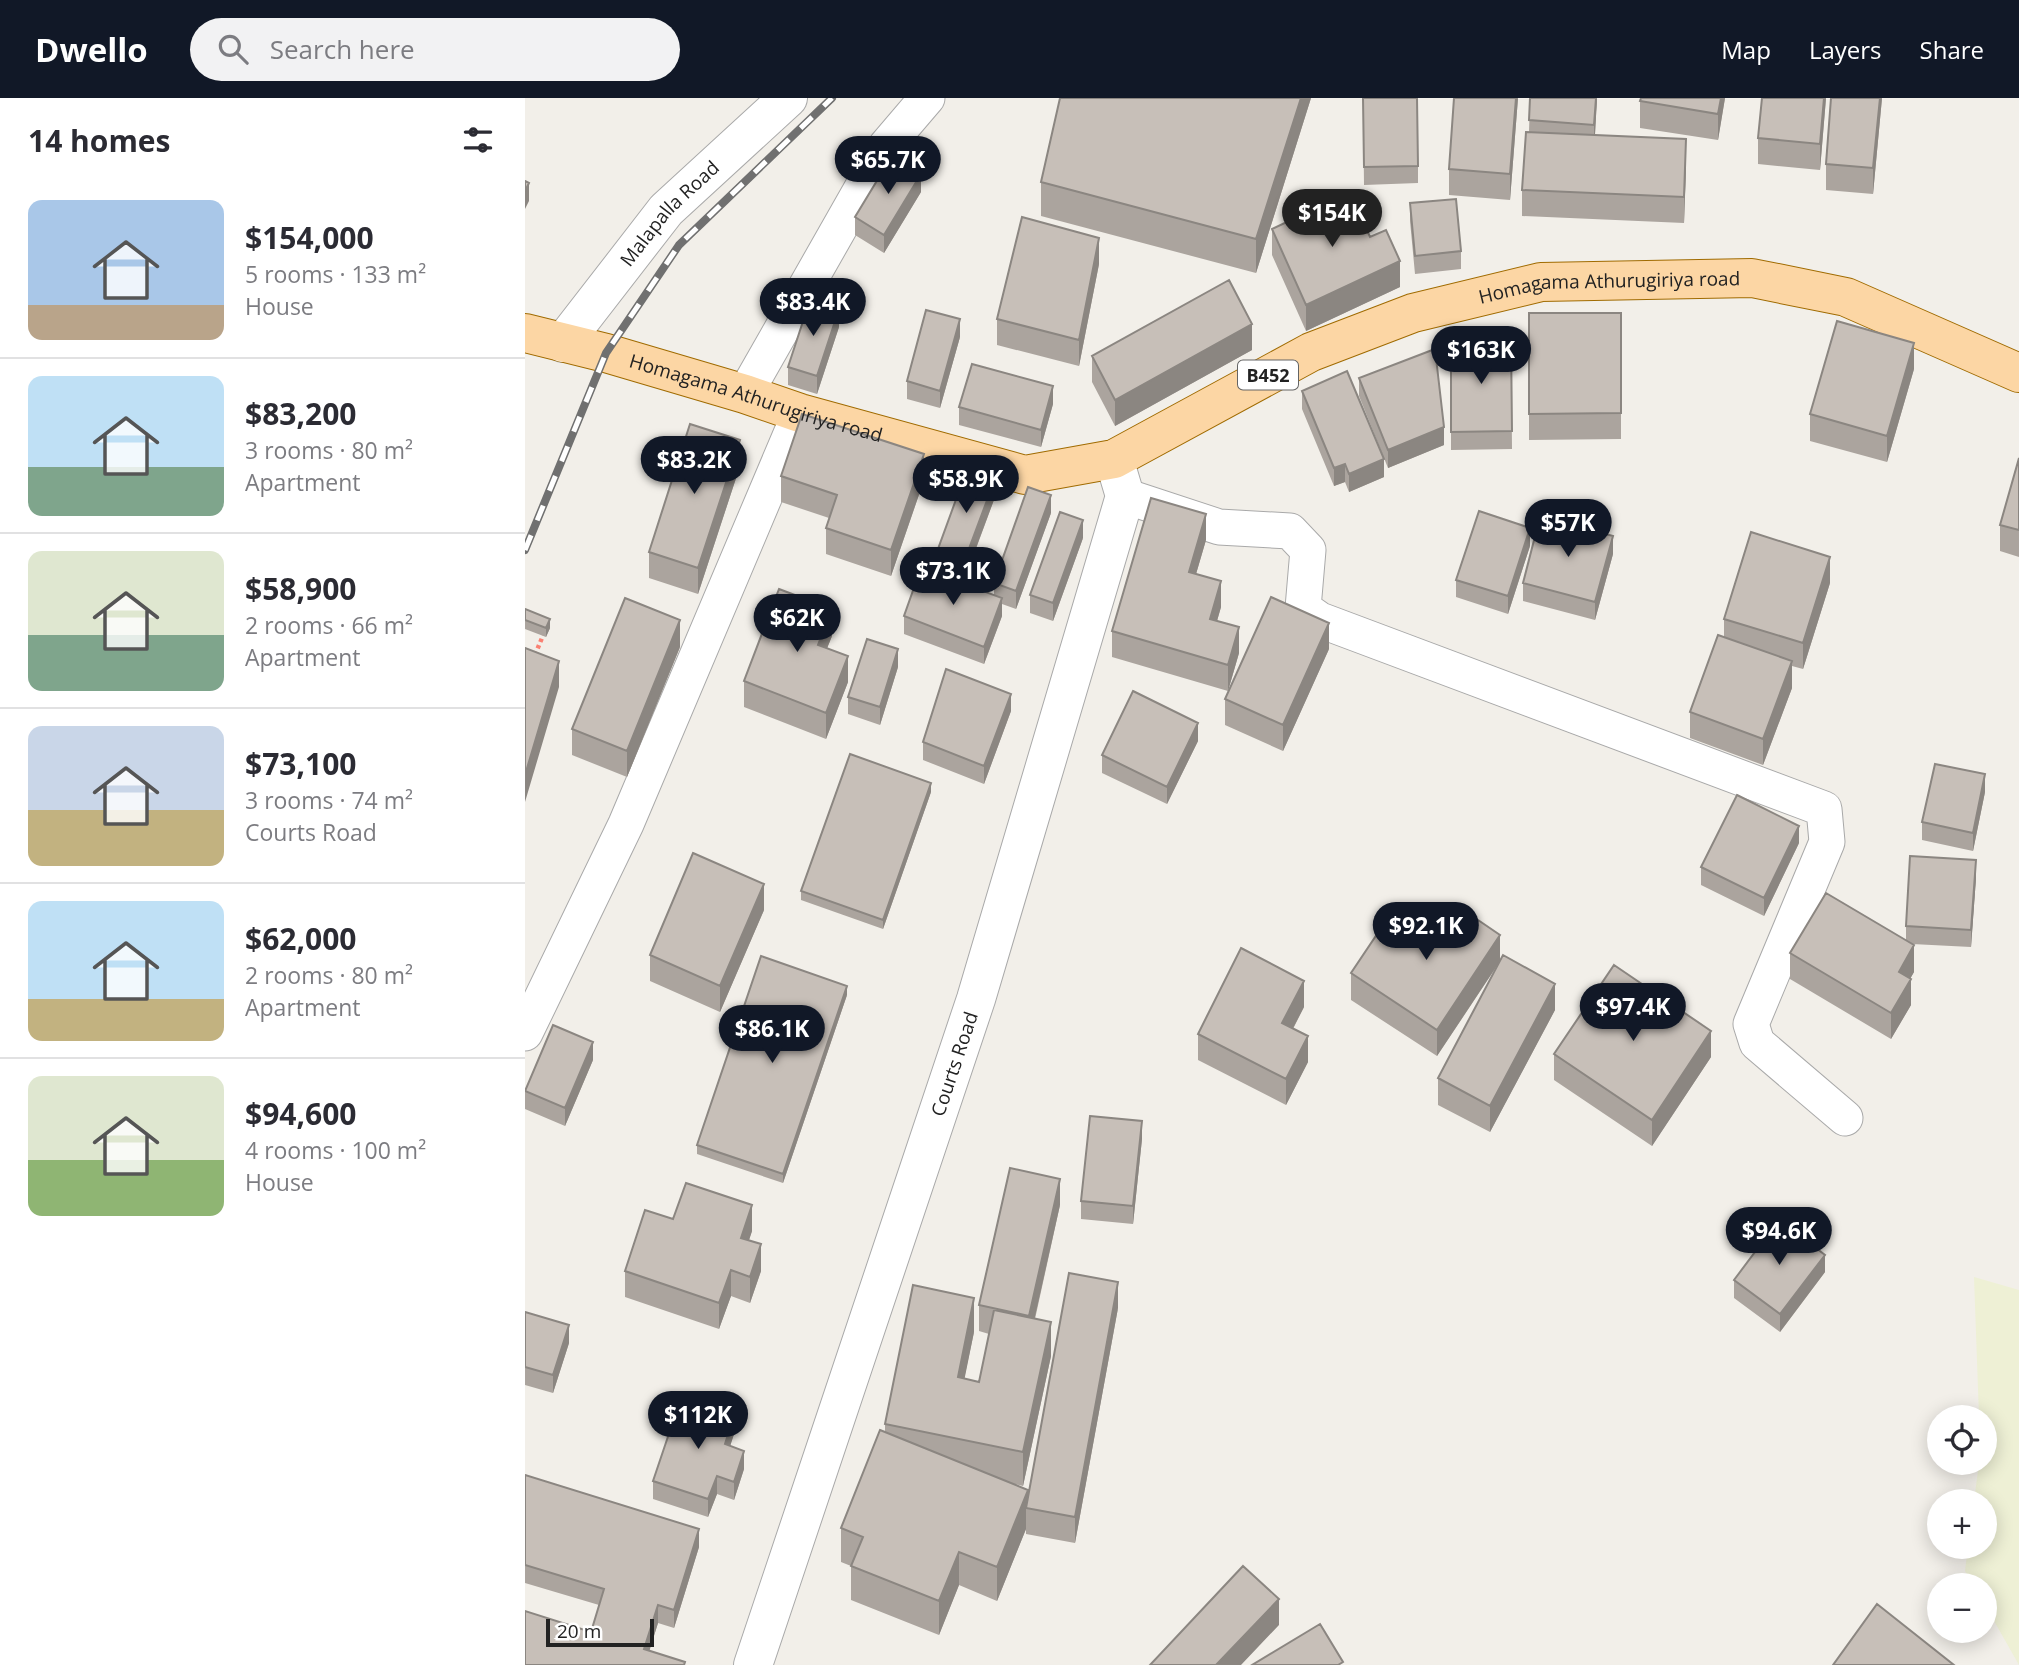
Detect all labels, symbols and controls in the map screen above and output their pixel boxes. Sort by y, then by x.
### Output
search box [190,18,680,81]
text: Dwello [35,27,148,72]
icon: search [214,30,252,68]
text: Search here [270,31,415,67]
text: Map [1721,33,1771,66]
text: Layers [1809,33,1882,66]
text: Share [1920,33,1984,66]
text: 14 homes [28,120,171,161]
icon: filters [459,121,497,159]
pin: $65.7K [831,136,945,196]
text: $65.7K [851,143,925,175]
street label: Malapalla Road [614,155,725,272]
pin: $154K [1283,190,1381,249]
text: $154K [1298,196,1366,228]
text: $154,000 [245,217,374,258]
icon: home [84,228,168,312]
text: 5 rooms · 133 m² [245,258,426,290]
street label: Homagama Athurugiriya road [1476,265,1740,310]
pin: $83.4K [756,278,870,338]
text: $83.4K [776,285,850,317]
text: House [245,290,314,322]
pin: $163K [1432,327,1530,386]
text: $163K [1447,333,1515,365]
street label: Homagama Athurugiriya road [626,348,885,448]
road number: B452 [1238,360,1298,390]
text: $83,200 [245,393,356,434]
icon: home [84,404,168,488]
text: 3 rooms · 80 m² [245,434,413,466]
pin: $83.2K [637,436,751,496]
text: $83.2K [657,443,731,475]
pin: $58.9K [909,456,1023,515]
text: $58.9K [929,462,1003,494]
text: Apartment [245,466,361,498]
pin: $57K [1527,500,1609,559]
text: $57K [1541,506,1595,538]
pin: $73.1K [896,547,1010,607]
text: $73.1K [916,554,990,586]
text: $58,900 [245,568,356,609]
icon: home [84,579,168,663]
pin: $62K [756,594,838,654]
text: $62K [770,601,824,633]
text: 2 rooms · 66 m² [245,609,413,641]
text: Apartment [245,641,361,673]
text: $73,100 [245,743,356,784]
icon: home [84,754,168,838]
text: 3 rooms · 74 m² [245,784,413,816]
text: Courts Road [245,816,377,848]
pin: $92.1K [1369,902,1483,962]
text: $92.1K [1389,909,1463,941]
text: $62,000 [245,918,356,959]
icon: home [84,929,168,1013]
text: 2 rooms · 80 m² [245,959,413,991]
pin: $97.4K [1576,984,1690,1043]
text: $97.4K [1596,990,1670,1022]
text: Apartment [245,991,361,1023]
pin: $86.1K [715,1006,829,1065]
street label: Courts Road [925,1008,984,1120]
text: $86.1K [735,1012,809,1044]
text: $94,600 [245,1093,356,1134]
icon: home [84,1104,168,1188]
text: 4 rooms · 100 m² [245,1134,426,1166]
text: House [245,1166,314,1198]
pin: $94.6K [1722,1208,1836,1267]
text: $94.6K [1742,1214,1816,1246]
pin: $112K [649,1392,747,1451]
text: $112K [664,1398,732,1430]
map controls [1927,1405,1997,1643]
button: locate [1927,1405,1997,1475]
button: + [1927,1489,1997,1559]
button: − [1927,1573,1997,1643]
scale bar [546,1616,655,1648]
text: 20 m [557,1618,601,1644]

